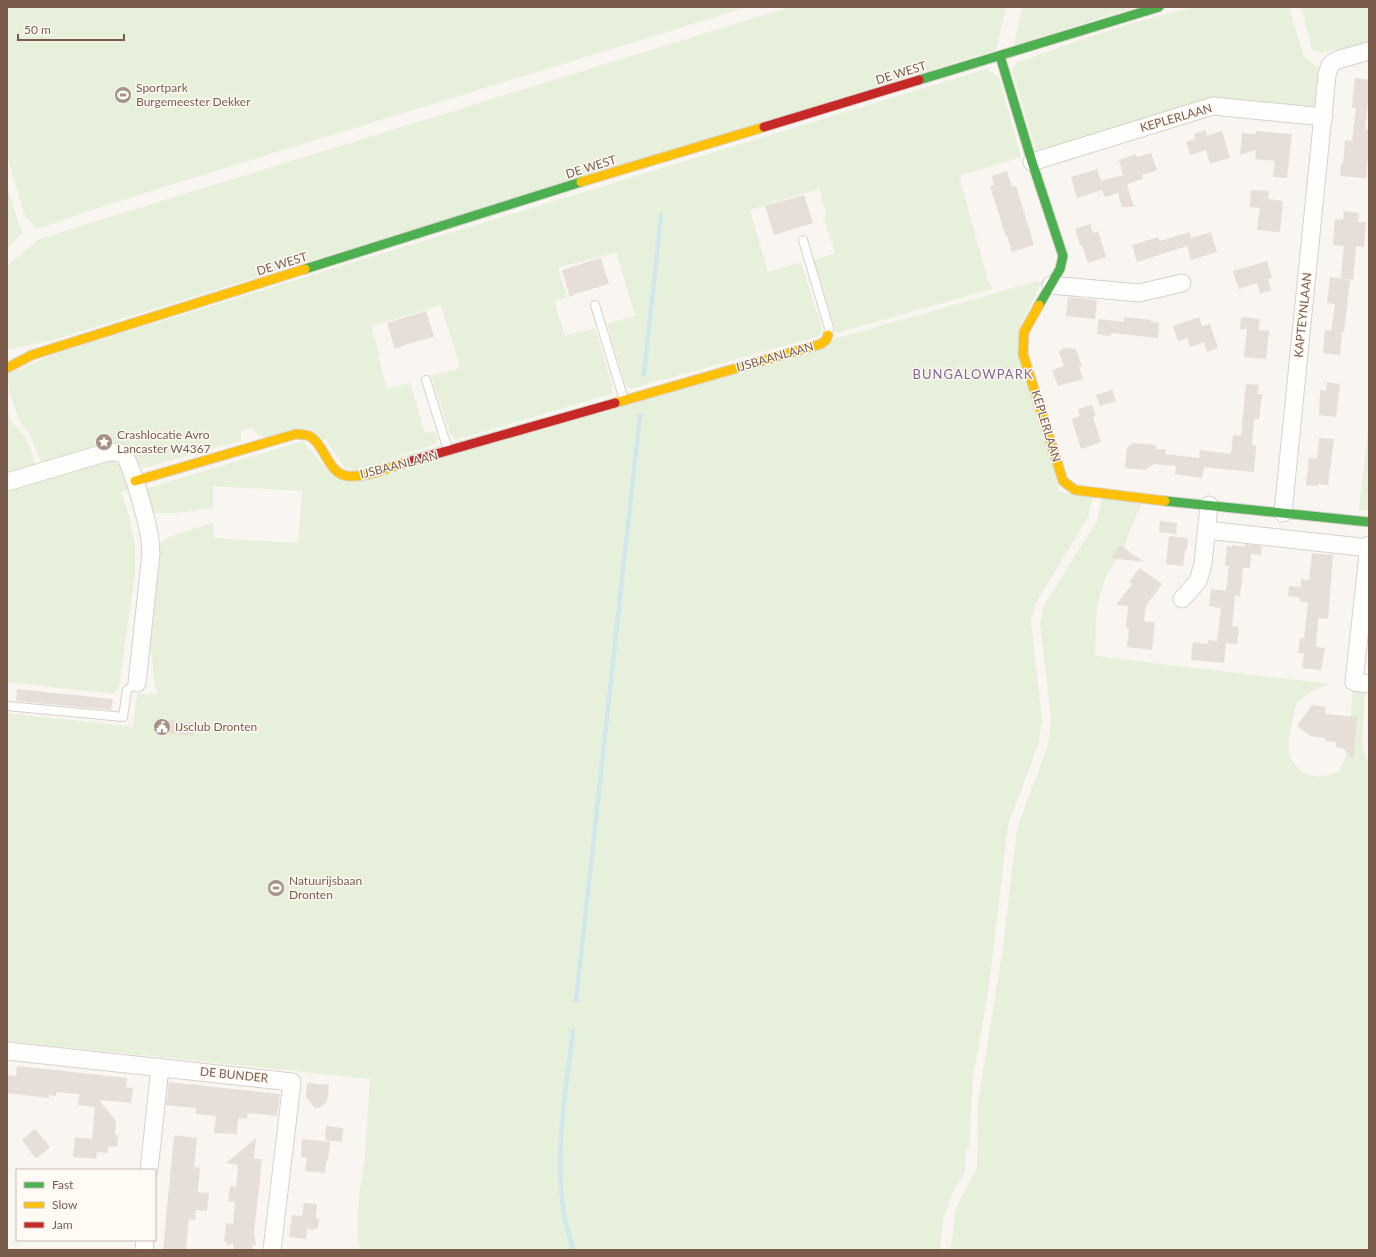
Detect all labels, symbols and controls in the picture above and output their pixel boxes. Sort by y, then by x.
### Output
scale bar [18,16,124,42]
text: 50 m [24,22,51,37]
street label: DE WEST [874,58,928,87]
place label: Sportpark Burgemeester Dekker [136,80,251,109]
sports icon: Sportpark Burgemeester Dekker [113,85,133,105]
street label: KEPLERLAAN [1138,100,1214,135]
street label: DE WEST [564,152,618,181]
street label: DE WEST [255,249,309,278]
street label: KAPTEYNLAAN [1291,272,1314,358]
street label: IJSBAANLAAN [735,338,815,375]
district label: BUNGALOWPARK [913,366,1033,382]
street label: KEPLERLAAN [1028,388,1065,464]
place label: Crashlocatie Avro Lancaster W4367 [117,427,211,456]
place icon: Crashlocatie Avro Lancaster W4367 [94,432,114,452]
street label: IJSBAANLAAN [358,448,439,481]
public building icon: IJsclub Dronten [152,717,172,737]
place label: IJsclub Dronten [175,719,257,734]
place label: Natuurijsbaan Dronten [289,873,362,902]
sports icon: Natuurijsbaan Dronten [266,878,286,898]
street label: DE BUNDER [199,1063,269,1086]
legend [16,1169,156,1241]
text: Fast [52,1177,74,1192]
text: Slow [52,1197,78,1212]
text: Jam [52,1217,73,1232]

